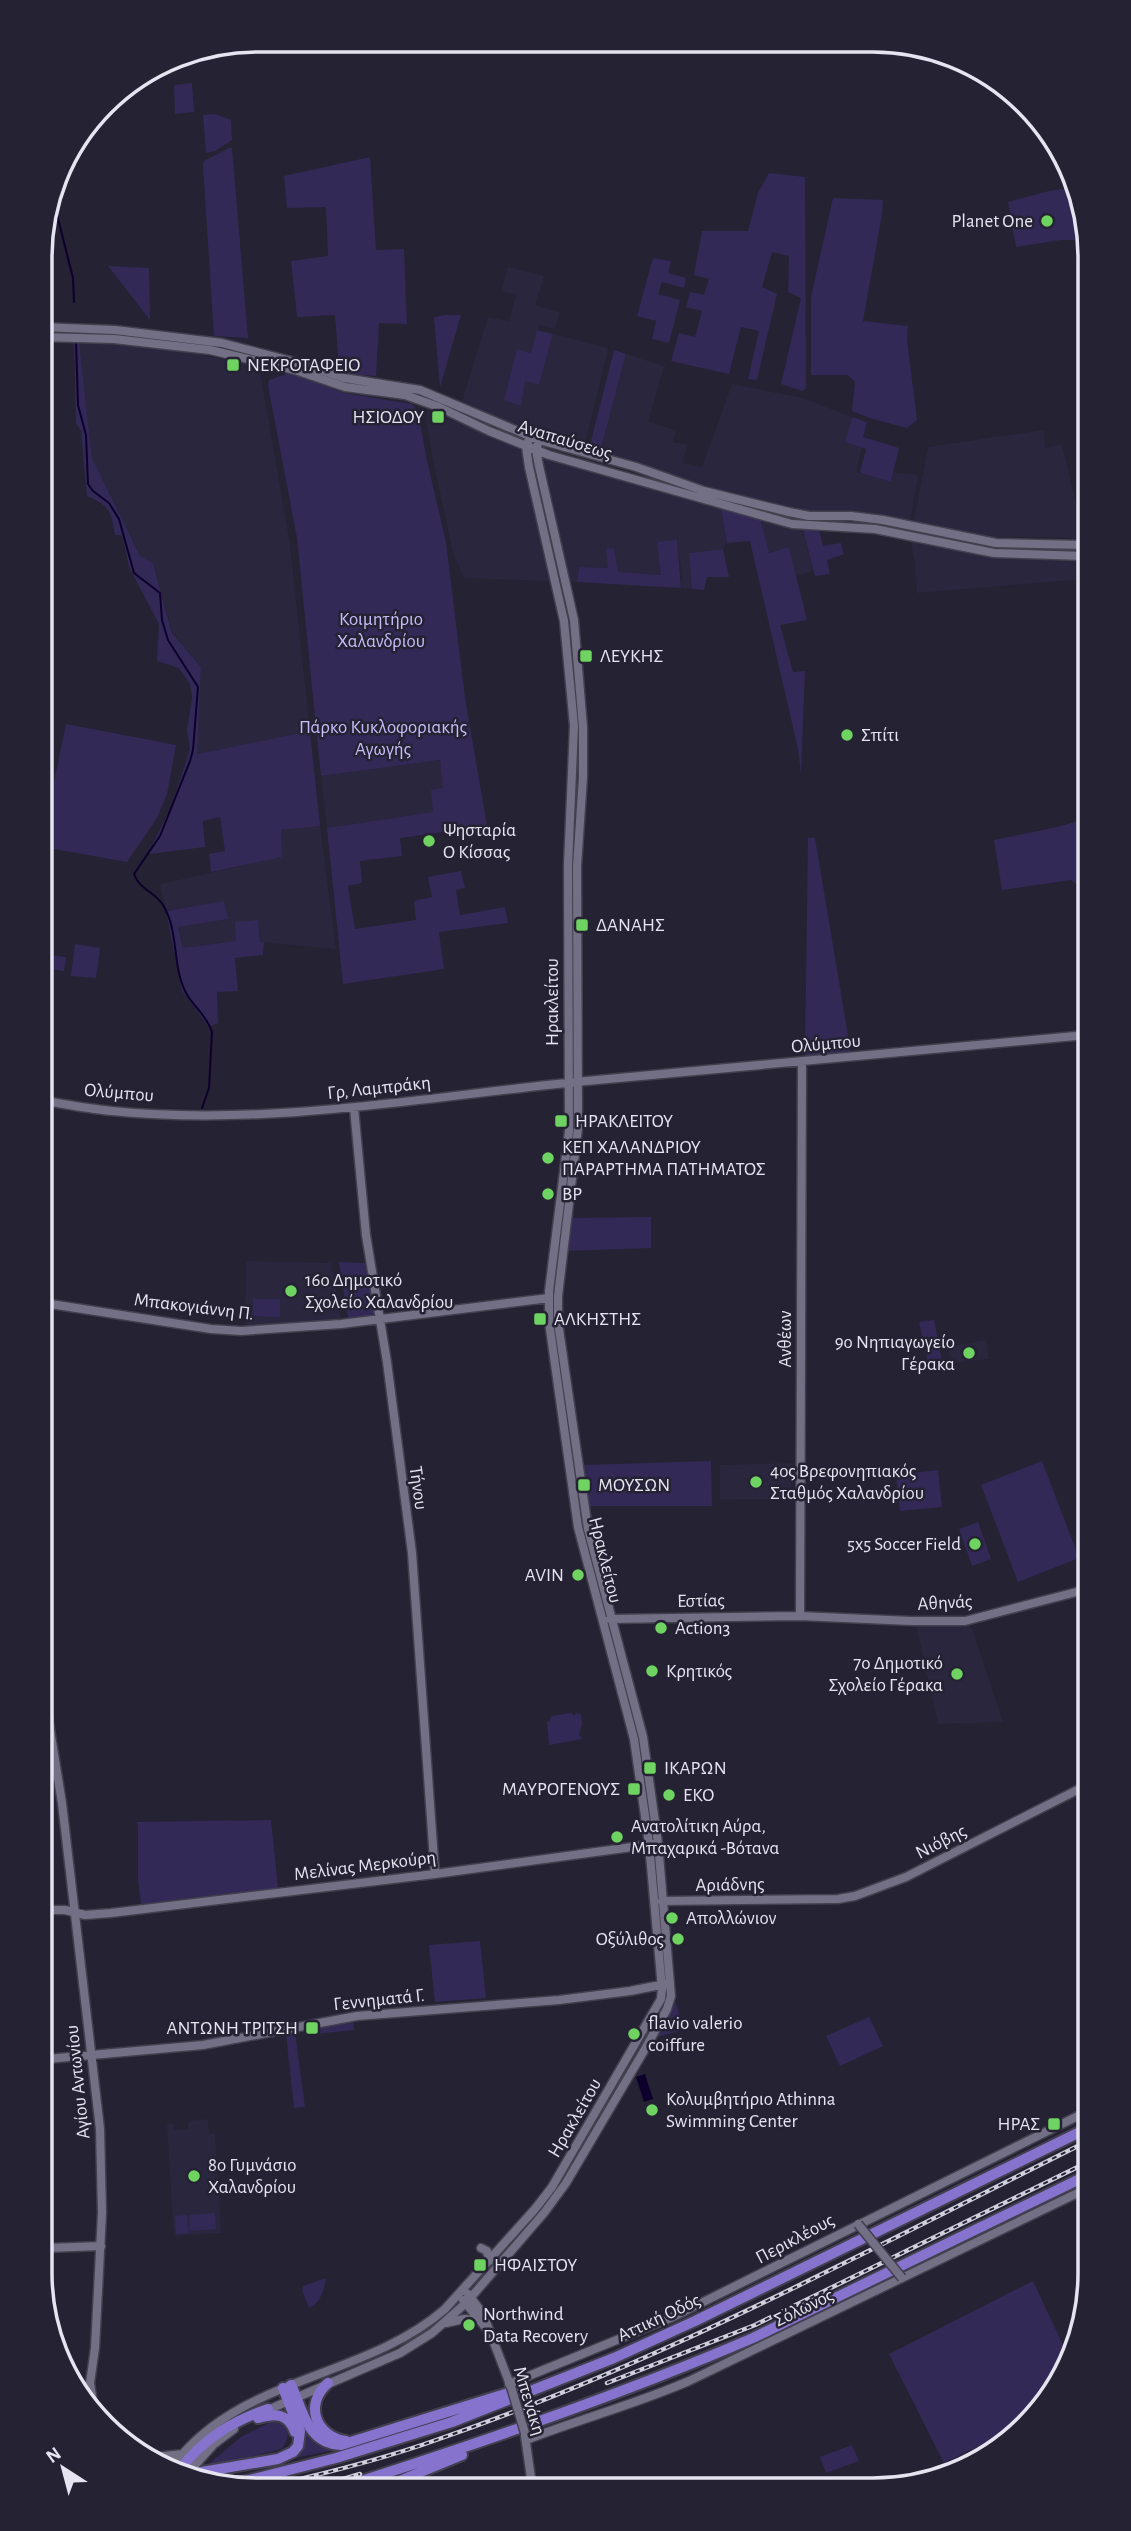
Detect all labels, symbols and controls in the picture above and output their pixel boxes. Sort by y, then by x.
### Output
place label: Planet One [951,212,1033,231]
marker: Planet One [1039,213,1055,229]
place label: ΝΕΚΡΟΤΑΦΕΙΟ [247,356,360,375]
marker: ΝΕΚΡΟΤΑΦΕΙΟ [225,357,241,373]
place label: ΗΣΙΟΔΟΥ [352,408,424,427]
marker: ΗΣΙΟΔΟΥ [430,409,446,425]
street label: Αναπαύσεως [516,417,614,463]
park label: Κοιμητήριο Χαλανδρίου [337,610,425,651]
place label: ΛΕΥΚΗΣ [600,647,663,666]
marker: ΛΕΥΚΗΣ [578,648,594,664]
park label: Πάρκο Κυκλοφοριακής Αγωγής [299,718,467,759]
place label: Σπίτι [861,726,899,745]
marker: Σπίτι [839,727,855,743]
place label: Ψησταρία Ο Κίσσας [443,821,516,862]
marker: Ψησταρία Ο Κίσσας [421,833,437,849]
place label: ΔΑΝΑΗΣ [596,916,665,935]
marker: ΔΑΝΑΗΣ [574,917,590,933]
street label: Ηρακλείτου [543,958,562,1046]
street label: Ολύμπου [790,1031,862,1057]
street label: Γρ, Λαμπράκη [326,1073,432,1103]
street label: Ολύμπου [83,1080,155,1106]
place label: ΗΡΑΚΛΕΙΤΟΥ [575,1112,673,1131]
marker: ΗΡΑΚΛΕΙΤΟΥ [553,1113,569,1129]
place label: ΚΕΠ ΧΑΛΑΝΔΡΙΟΥ ΠΑΡΑΡΤΗΜΑ ΠΑΤΗΜΑΤΟΣ [562,1138,766,1179]
marker: ΚΕΠ ΧΑΛΑΝΔΡΙΟΥ ΠΑΡΑΡΤΗΜΑ ΠΑΤΗΜΑΤΟΣ [540,1150,556,1166]
place label: BP [562,1185,582,1204]
marker: BP [540,1186,556,1202]
place label: 16ο Δημοτικό Σχολείο Χαλανδρίου [305,1271,453,1312]
marker: 16ο Δημοτικό Σχολείο Χαλανδρίου [283,1283,299,1299]
street label: Μπακογιάννη Π. [133,1290,255,1324]
place label: ΑΛΚΗΣΤΗΣ [554,1310,641,1329]
marker: ΑΛΚΗΣΤΗΣ [532,1311,548,1327]
street label: Ανθέων [776,1311,795,1367]
place label: 9ο Νηπιαγωγείο Γέρακα [835,1333,955,1374]
marker: 9ο Νηπιαγωγείο Γέρακα [961,1345,977,1361]
place label: 4ος Βρεφονηπιακός Σταθμός Χαλανδρίου [770,1462,924,1503]
street label: Τήνου [406,1465,430,1511]
marker: 4ος Βρεφονηπιακός Σταθμός Χαλανδρίου [748,1474,764,1490]
place label: ΜΟΥΣΩΝ [598,1476,670,1495]
marker: ΜΟΥΣΩΝ [576,1477,592,1493]
street label: Ηρακλείτου [585,1515,625,1605]
place label: 5x5 Soccer Field [847,1535,961,1554]
marker: 5x5 Soccer Field [967,1536,983,1552]
place label: AVIN [525,1566,564,1585]
marker: AVIN [570,1567,586,1583]
street label: Εστίας [677,1591,725,1611]
street label: Αθηνάς [917,1592,973,1614]
place label: Action3 [675,1619,730,1638]
marker: Action3 [653,1620,669,1636]
place label: 7o Δημοτικό Σχολείο Γέρακα [829,1654,943,1695]
place label: Κρητικός [666,1662,732,1681]
marker: Κρητικός [644,1663,660,1679]
marker: 7o Δημοτικό Σχολείο Γέρακα [949,1666,965,1682]
place label: ΙΚΑΡΩΝ [664,1759,727,1778]
marker: ΙΚΑΡΩΝ [642,1760,658,1776]
place label: ΜΑΥΡΟΓΕΝΟΥΣ [502,1780,620,1799]
marker: ΜΑΥΡΟΓΕΝΟΥΣ [626,1781,642,1797]
place label: EKO [683,1786,714,1805]
marker: EKO [661,1787,677,1803]
place label: Ανατολίτικη Αύρα, Μπαχαρικά -Βότανα [631,1817,779,1858]
street label: Νιόβης [913,1821,969,1863]
marker: Ανατολίτικη Αύρα, Μπαχαρικά -Βότανα [609,1829,625,1845]
street label: Μελίνας Μερκούρη [293,1848,437,1884]
street label: Αριάδνης [695,1875,765,1895]
place label: Απολλώνιον [686,1909,776,1928]
marker: Απολλώνιον [664,1910,680,1926]
place label: Οξύλιθος [596,1930,664,1949]
marker: Οξύλιθος [670,1931,686,1947]
street label: Γεννηματά Γ. [332,1986,426,2014]
place label: flavio valerio coiffure [648,2014,742,2055]
place label: ΑΝΤΩΝΗ ΤΡΙΤΣΗ [167,2019,298,2038]
marker: ΑΝΤΩΝΗ ΤΡΙΤΣΗ [304,2020,320,2036]
street label: Αγίου Αντωνίου [63,2024,93,2140]
marker: flavio valerio coiffure [626,2026,642,2042]
street label: Ηρακλείτου [545,2075,605,2161]
place label: Κολυμβητήριο Athinna Swimming Center [666,2090,836,2131]
marker: Κολυμβητήριο Athinna Swimming Center [644,2102,660,2118]
place label: ΗΡΑΣ [998,2115,1040,2134]
marker: ΗΡΑΣ [1046,2116,1062,2132]
place label: 8ο Γυμνάσιο Χαλανδρίου [208,2156,296,2197]
marker: 8ο Γυμνάσιο Χαλανδρίου [186,2168,202,2184]
street label: Περικλέους [753,2210,837,2268]
place label: ΗΦΑΙΣΤΟΥ [494,2256,577,2275]
marker: ΗΦΑΙΣΤΟΥ [472,2257,488,2273]
street label: Σόλωνος [771,2286,837,2330]
street label: Αττική Οδός [615,2291,703,2345]
place label: Northwind Data Recovery [483,2305,588,2346]
marker: Northwind Data Recovery [461,2317,477,2333]
street label: Μπενάκη [510,2364,548,2438]
north arrow [28,2433,98,2503]
text: N [43,2444,65,2467]

